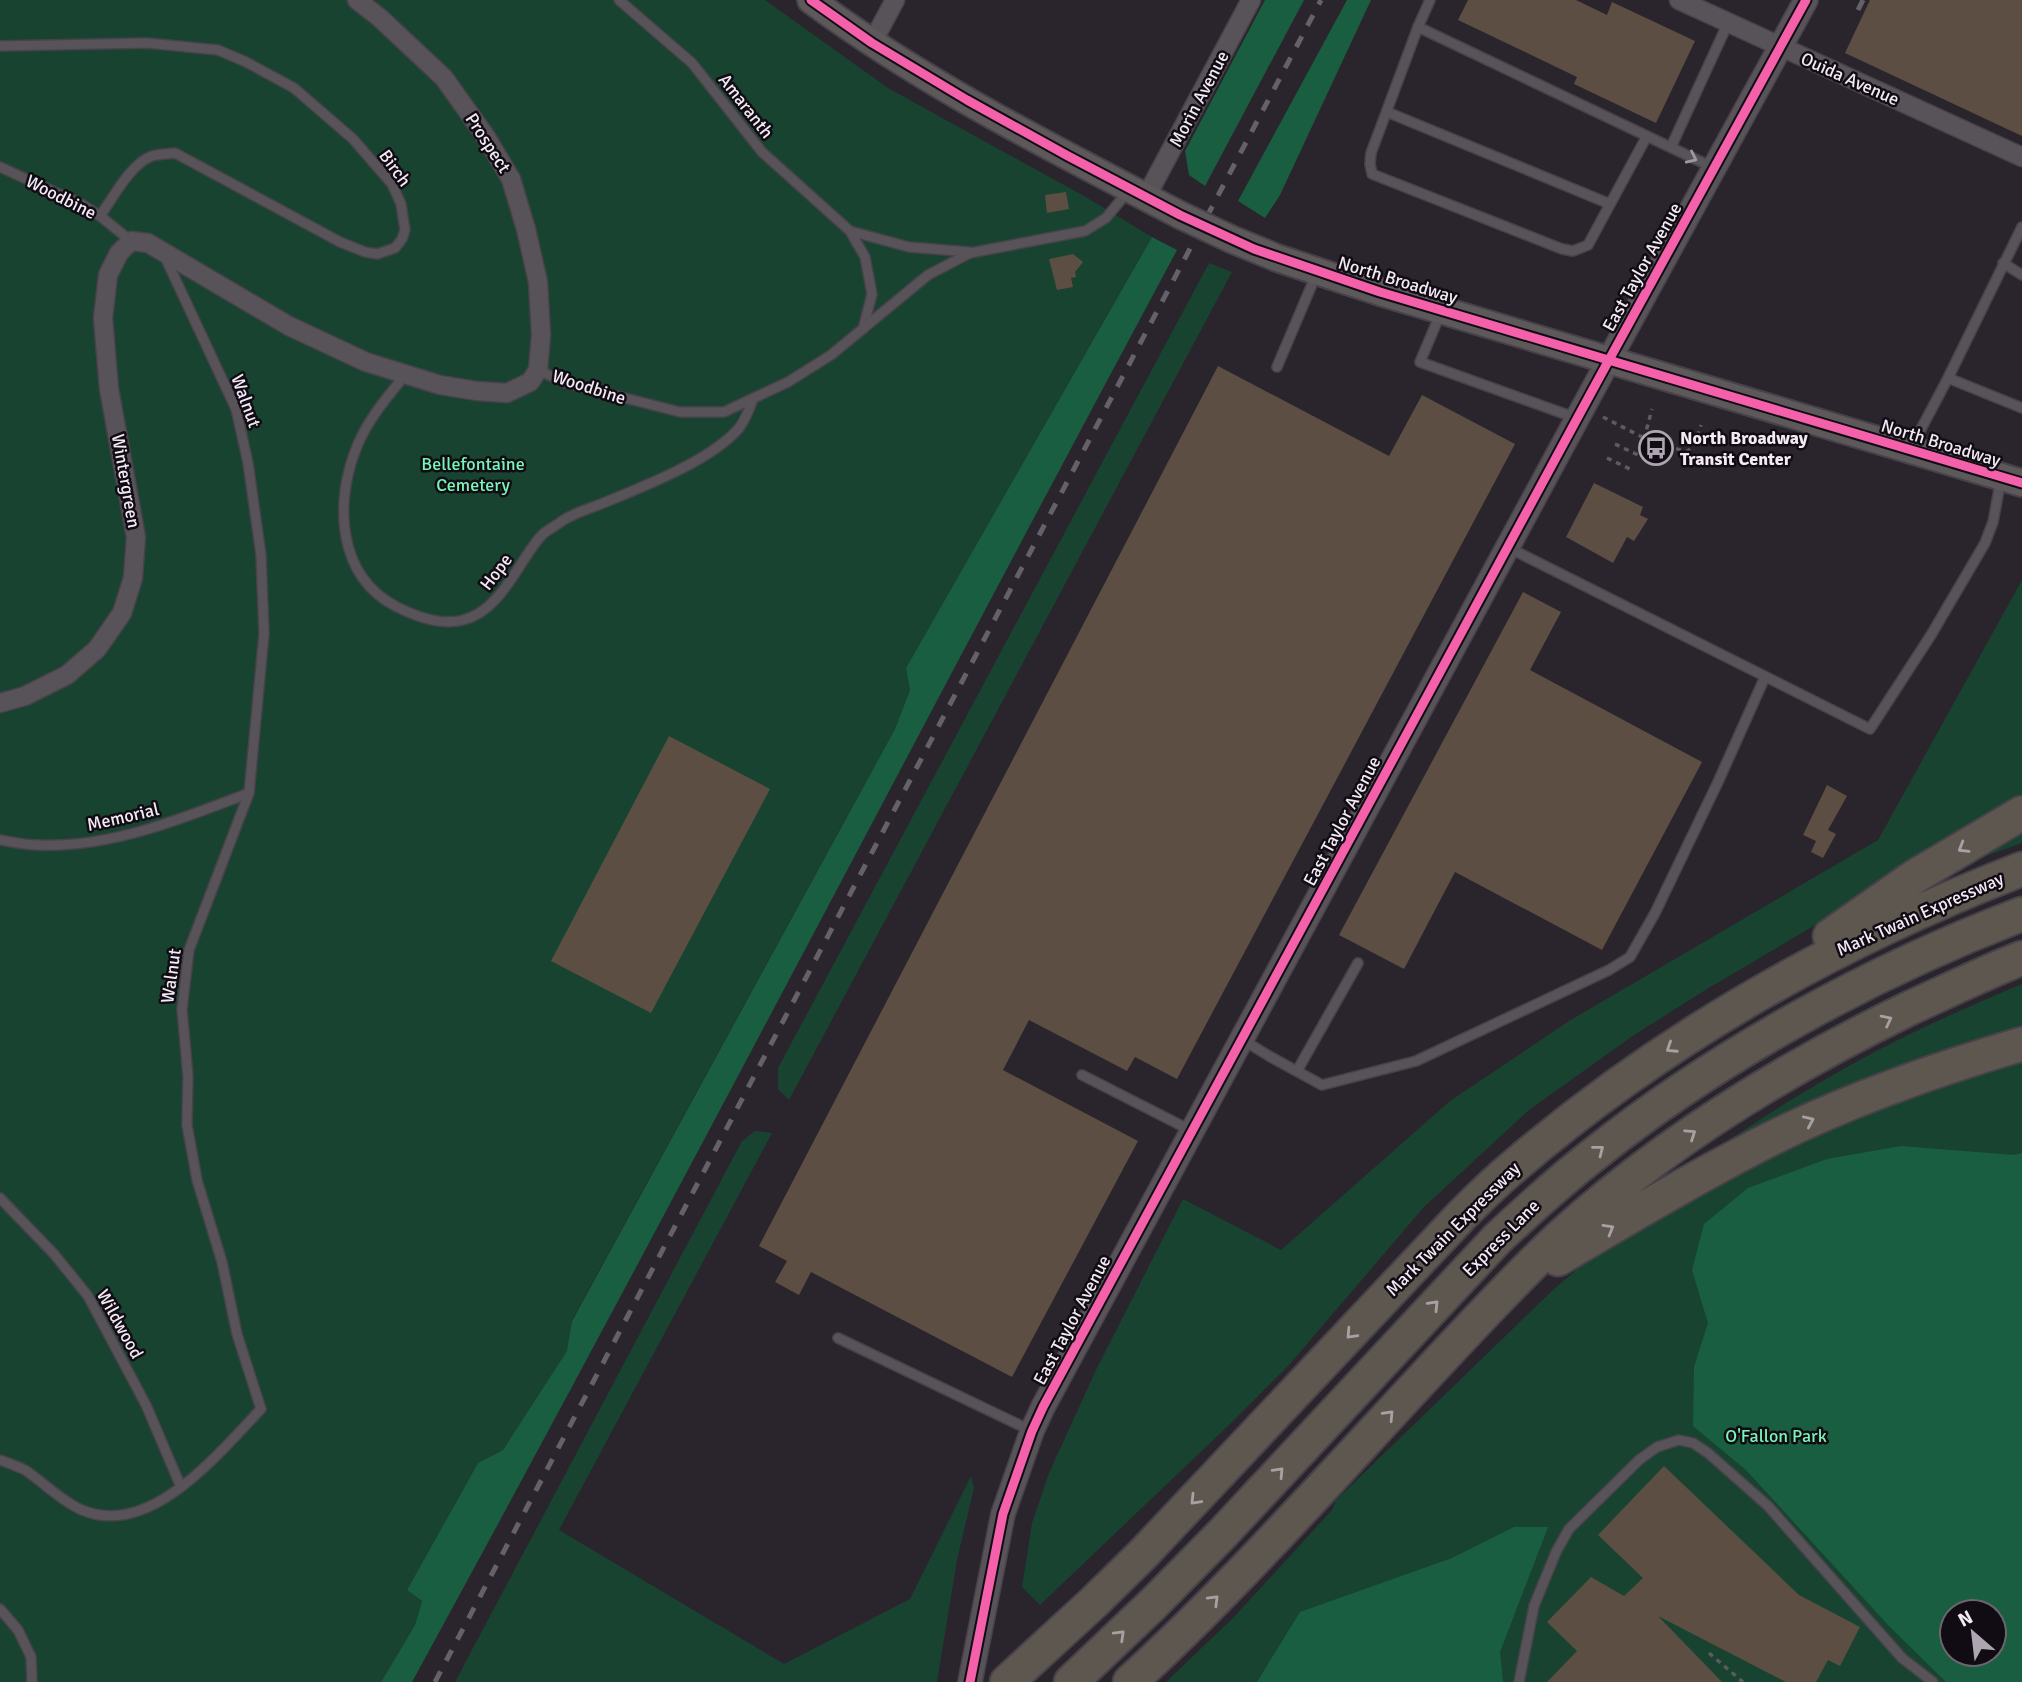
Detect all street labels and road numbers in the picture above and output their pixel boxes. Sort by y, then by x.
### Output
street label: Morin Avenue [1164,47,1234,151]
street label: Ouida Avenue [1797,48,1903,110]
street label: Amaranth [714,69,778,143]
street label: Prospect [461,109,515,177]
street label: Birch [374,145,416,191]
street label: Woodbine [22,170,100,224]
street label: East Taylor Avenue [1598,199,1686,335]
street label: North Broadway [1336,251,1461,309]
street label: Woodbine [549,365,629,409]
street label: Walnut [226,371,266,431]
street label: North Broadway [1879,414,2004,472]
street label: Wintergreen [107,432,145,530]
street label: Hope [475,549,517,595]
street label: East Taylor Avenue [1299,752,1385,890]
street label: Memorial [85,798,161,836]
street label: Mark Twain Expressway [1833,867,2008,961]
street label: Walnut [156,947,186,1005]
street label: Mark Twain Expressway [1381,1157,1525,1301]
street label: Express Lane [1458,1195,1544,1281]
street label: East Taylor Avenue [1029,1251,1115,1389]
street label: Wildwood [92,1285,148,1363]

